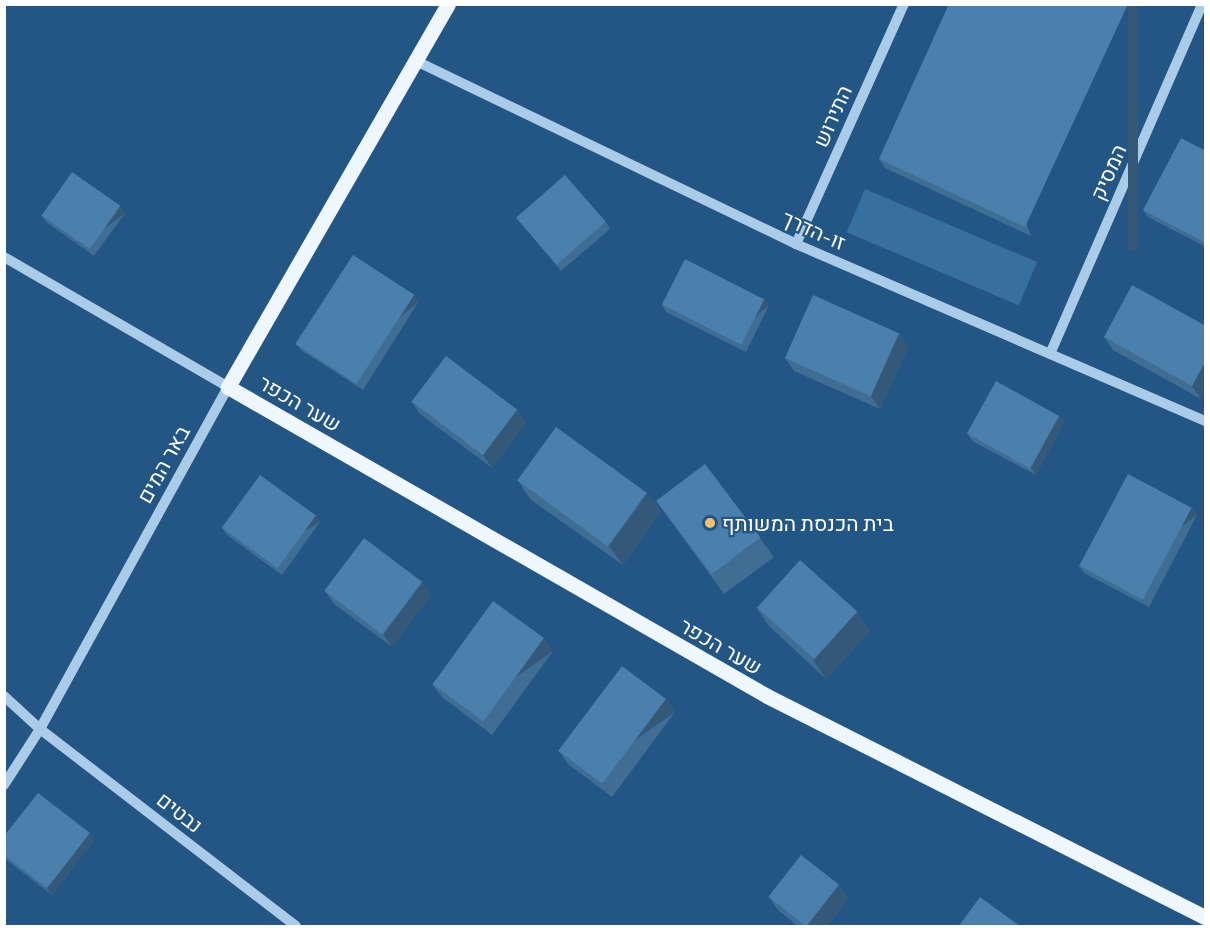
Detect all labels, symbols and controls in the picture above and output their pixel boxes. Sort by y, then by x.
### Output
street label: התירוש [807,81,857,151]
street label: המסיק [1085,140,1131,204]
street label: זו-הדרך [778,205,850,255]
street label: שער הכפר [254,369,346,437]
street label: באר המים [131,421,195,507]
place label: בית הכנסת המשותף [722,510,894,536]
marker: בית הכנסת המשותף [703,516,717,530]
street label: שער הכפר [675,612,767,680]
street label: נבטים [152,786,208,838]

